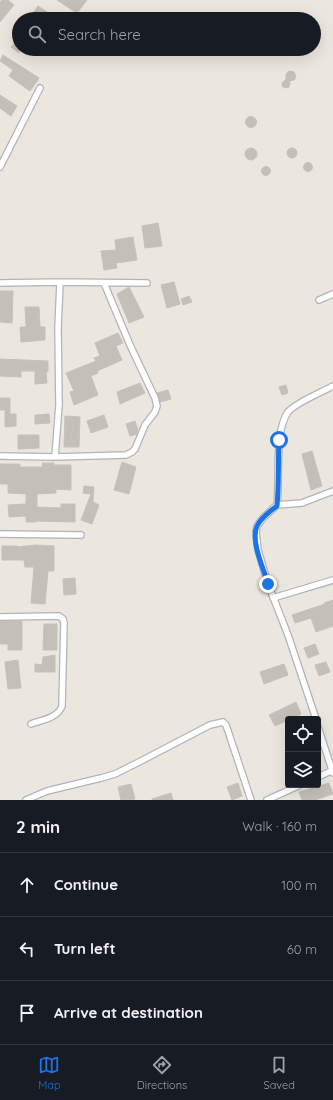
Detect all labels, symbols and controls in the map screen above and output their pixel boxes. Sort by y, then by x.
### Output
search box [12,12,321,56]
icon: search [26,23,48,45]
text: Search here [58,25,141,44]
route start [270,431,288,449]
route end [259,575,277,593]
map controls [285,716,321,788]
button: locate [285,716,321,752]
button: layers [285,752,321,788]
text: 2 min [16,816,60,837]
text: Walk · 160 m [242,818,317,834]
icon: ahead [16,874,38,896]
text: Continue [54,875,118,894]
text: 100 m [281,877,317,893]
icon: left [16,938,38,960]
text: Turn left [54,939,116,958]
text: 60 m [287,941,317,957]
icon: arrive [16,1002,38,1024]
text: Arrive at destination [54,1003,203,1022]
tab: Map [38,1054,61,1092]
tab: Directions [137,1054,187,1092]
tab: Saved [263,1054,295,1092]

